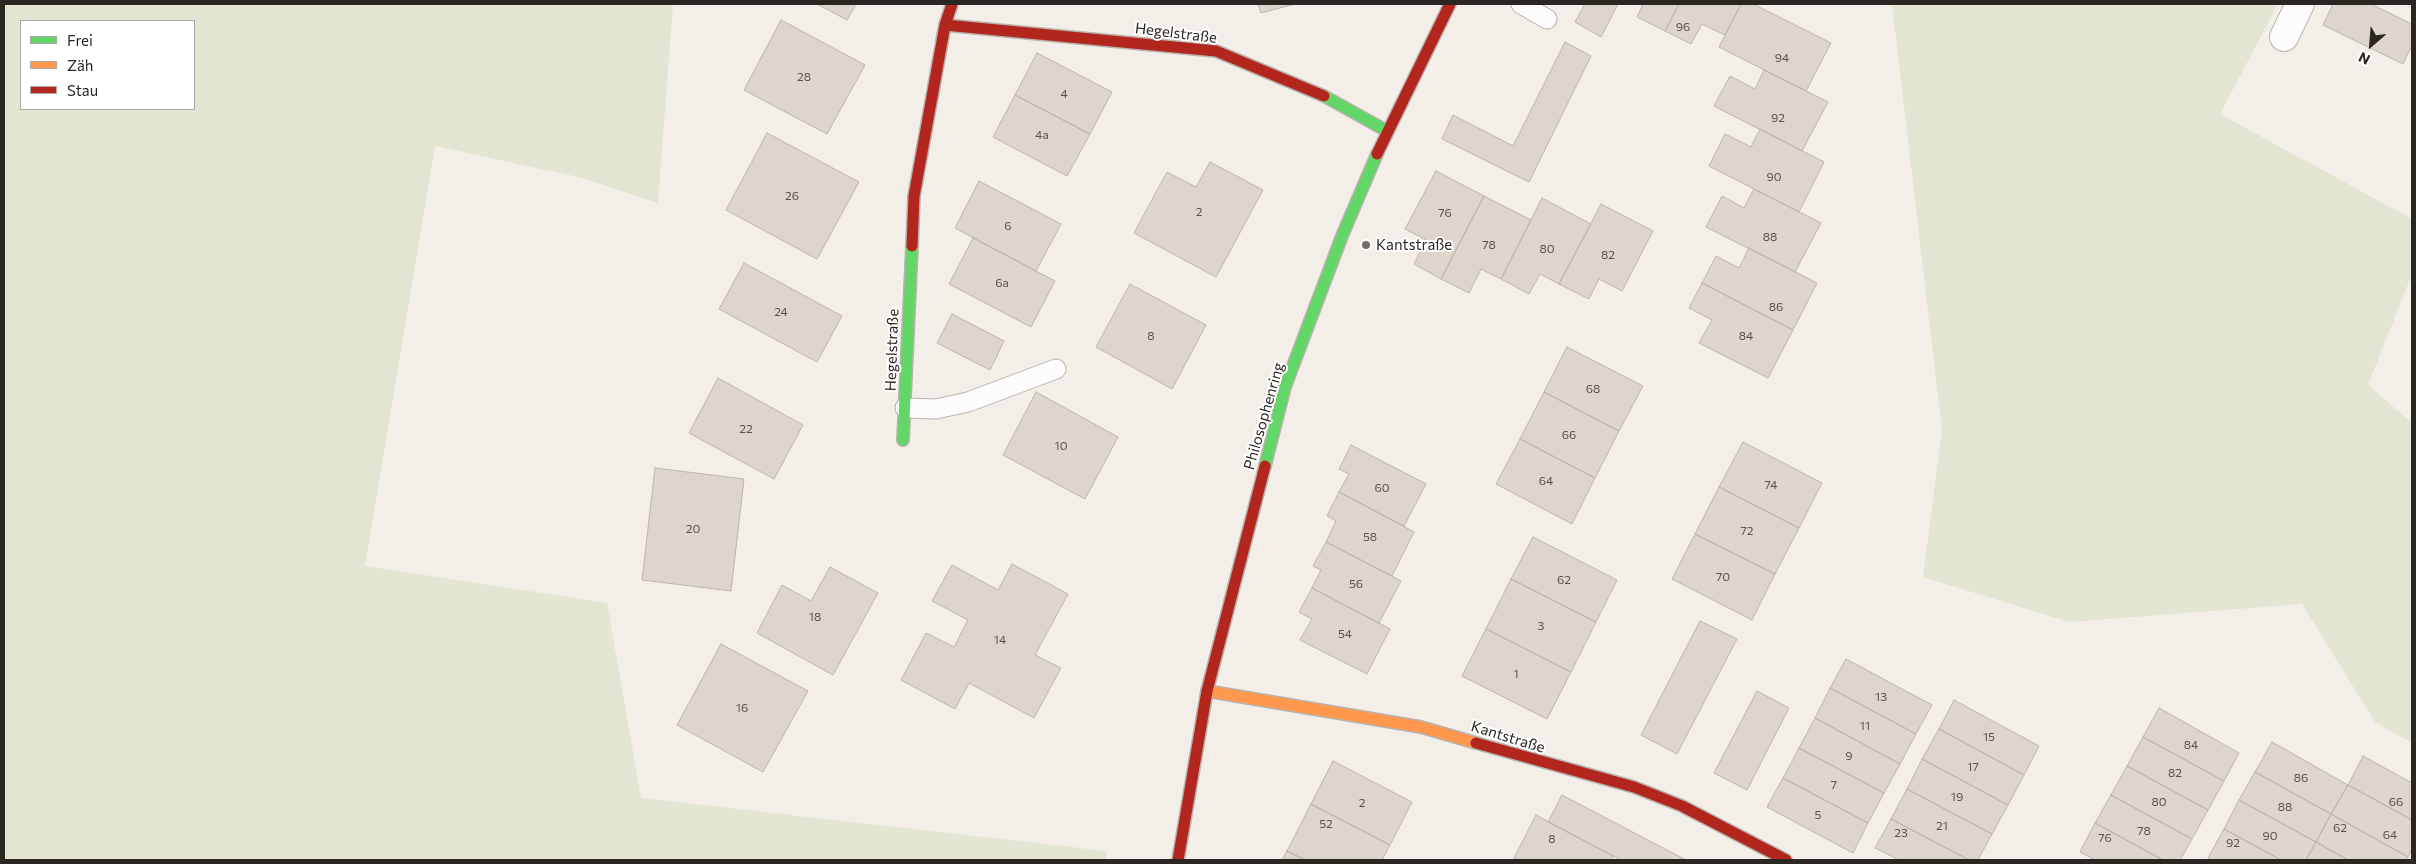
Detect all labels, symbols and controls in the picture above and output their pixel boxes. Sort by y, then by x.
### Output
street label: Hegelstraße [1134,19,1218,47]
legend [20,20,195,110]
house number: 96 [1676,20,1690,34]
north arrow [2346,20,2396,70]
text: Frei [67,31,93,49]
text: N [2355,49,2372,69]
house number: 94 [1775,51,1789,65]
text: Zäh [67,56,93,74]
house number: 28 [797,70,811,84]
text: Stau [67,81,98,99]
house number: 4 [1060,87,1068,101]
house number: 92 [1771,111,1785,125]
house number: 4a [1035,128,1049,142]
house number: 90 [1766,170,1782,184]
house number: 26 [785,189,799,203]
house number: 2 [1196,205,1202,219]
house number: 76 [1438,206,1452,220]
house number: 6 [1004,219,1012,233]
house number: 88 [1763,230,1777,244]
place label: Kantstraße [1376,236,1452,254]
house number: 78 [1482,238,1496,252]
marker: Kantstraße [1360,239,1372,251]
house number: 80 [1539,242,1555,256]
house number: 82 [1601,248,1615,262]
house number: 6a [995,276,1009,290]
house number: 86 [1769,300,1783,314]
house number: 24 [774,305,788,319]
street label: Hegelstraße [882,308,902,392]
house number: 8 [1147,329,1155,343]
house number: 84 [1739,329,1753,343]
street label: Philosophenring [1240,360,1288,472]
house number: 68 [1586,382,1600,396]
house number: 22 [739,422,753,436]
house number: 66 [1562,428,1576,442]
house number: 10 [1055,439,1067,453]
house number: 64 [1539,474,1553,488]
house number: 74 [1765,478,1777,492]
house number: 60 [1374,481,1390,495]
house number: 20 [686,522,700,536]
house number: 72 [1741,524,1753,538]
house number: 58 [1363,530,1377,544]
house number: 70 [1716,570,1730,584]
house number: 62 [1557,573,1571,587]
house number: 56 [1349,577,1363,591]
house number: 18 [809,610,821,624]
house number: 3 [1538,619,1544,633]
house number: 54 [1338,627,1352,641]
house number: 14 [994,633,1006,647]
house number: 1 [1513,667,1519,681]
house number: 13 [1875,690,1887,704]
house number: 16 [736,701,748,715]
street label: Kantstraße [1469,717,1547,757]
house number: 11 [1860,719,1870,733]
house number: 15 [1983,730,1995,744]
house number: 84 [2184,738,2198,752]
house number: 9 [1845,749,1853,763]
house number: 17 [1967,760,1979,774]
house number: 82 [2168,766,2182,780]
house number: 86 [2294,771,2308,785]
house number: 7 [1831,778,1837,792]
house number: 19 [1951,790,1963,804]
house number: 80 [2151,795,2167,809]
house number: 66 [2389,795,2403,809]
house number: 2 [1359,796,1365,810]
house number: 88 [2278,800,2292,814]
house number: 5 [1815,808,1821,822]
house number: 52 [1319,817,1333,831]
house number: 21 [1936,819,1948,833]
house number: 62 [2333,821,2347,835]
house number: 78 [2137,824,2151,838]
house number: 23 [1894,826,1908,840]
house number: 64 [2383,828,2397,842]
house number: 90 [2262,829,2278,843]
house number: 76 [2098,831,2112,845]
house number: 8 [1548,832,1556,846]
house number: 92 [2226,836,2240,850]

